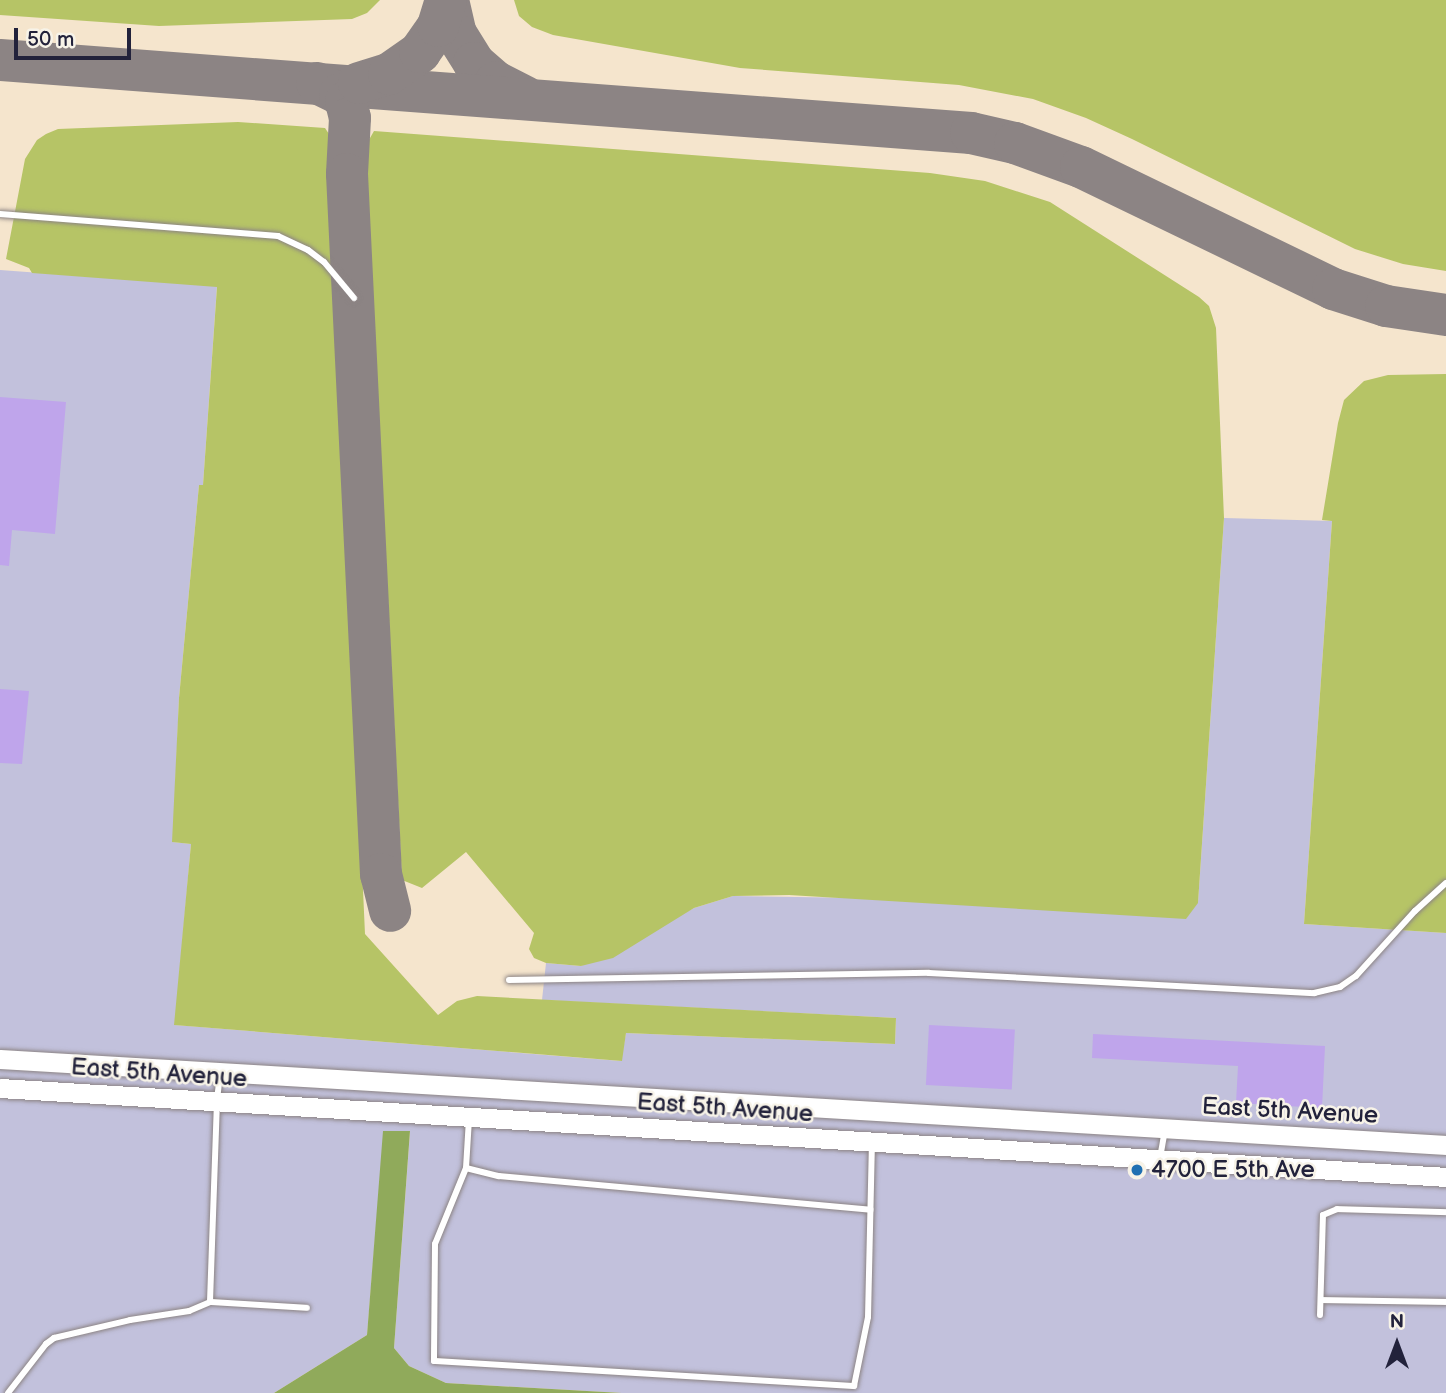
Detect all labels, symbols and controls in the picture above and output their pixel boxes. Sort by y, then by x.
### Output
scale bar [18,14,135,58]
text: 50 m [27,27,74,52]
street label: East 5th Avenue [70,1052,248,1094]
street label: East 5th Avenue [636,1087,814,1129]
street label: East 5th Avenue [1201,1092,1379,1130]
place label: 4700 E 5th Ave [1151,1156,1315,1184]
marker: 4700 E 5th Ave [1129,1162,1145,1178]
north arrow [1362,1309,1432,1379]
text: N [1390,1311,1404,1334]

